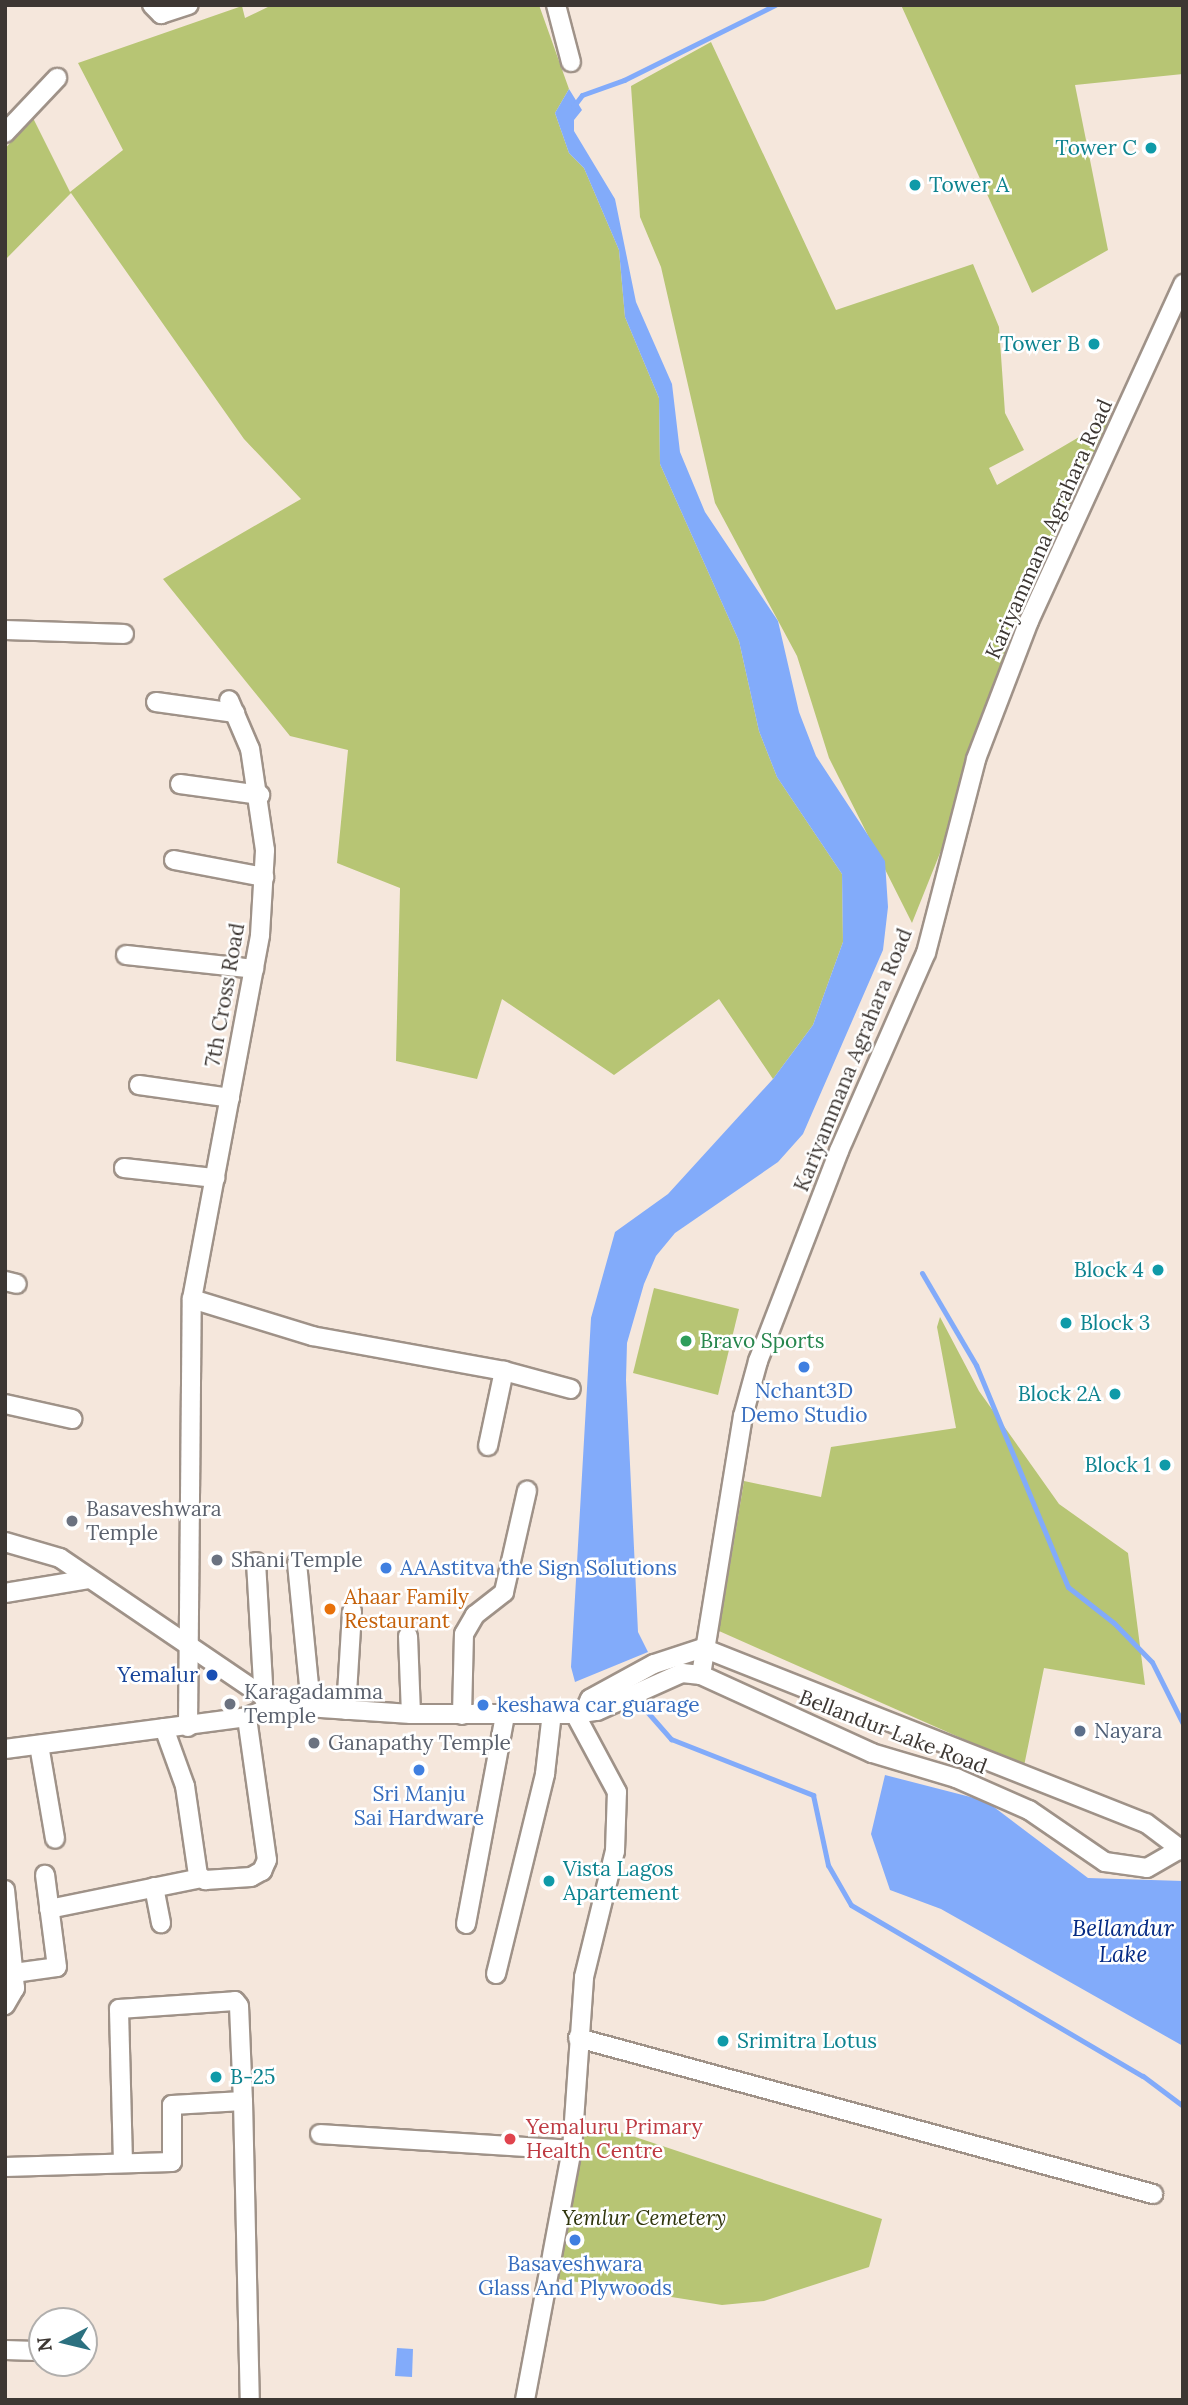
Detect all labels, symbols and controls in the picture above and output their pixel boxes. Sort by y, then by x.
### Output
place label: Tower C [1055,135,1137,161]
marker: Tower C [1143,140,1159,156]
place label: Tower A [929,172,1009,198]
marker: Tower A [907,177,923,193]
place label: Tower B [1000,331,1080,357]
marker: Tower B [1086,336,1102,352]
street label: Kariyammana Agrahara Road [980,395,1118,663]
street label: 7th Cross Road [200,921,250,1069]
street label: Kariyammana Agrahara Road [789,925,917,1195]
place label: Block 4 [1074,1257,1144,1283]
marker: Block 4 [1150,1262,1166,1278]
place label: Block 3 [1080,1310,1151,1336]
marker: Block 3 [1058,1315,1074,1331]
place label: Bravo Sports [700,1328,824,1354]
marker: Bravo Sports [678,1333,694,1349]
marker: Nchant3D Demo Studio [796,1359,812,1375]
place label: Nchant3D Demo Studio [741,1378,867,1428]
place label: Block 2A [1018,1381,1101,1407]
marker: Block 2A [1107,1386,1123,1402]
place label: Block 1 [1085,1452,1151,1478]
marker: Block 1 [1157,1457,1173,1473]
place label: Basaveshwara Temple [86,1496,222,1546]
marker: Basaveshwara Temple [64,1513,80,1529]
place label: Shani Temple [231,1547,363,1573]
marker: Shani Temple [209,1552,225,1568]
place label: AAAstitva the Sign Solutions [400,1555,677,1581]
marker: AAAstitva the Sign Solutions [378,1560,394,1576]
place label: Ahaar Family Restaurant [344,1584,469,1634]
marker: Ahaar Family Restaurant [322,1601,338,1617]
place label: Yemalur [117,1662,198,1688]
marker: Yemalur [204,1667,220,1683]
place label: Karagadamma Temple [244,1679,383,1729]
street label: Bellandur Lake Road [795,1685,991,1779]
place label: keshawa car guarage [497,1692,700,1718]
marker: Karagadamma Temple [222,1696,238,1712]
marker: keshawa car guarage [475,1697,491,1713]
place label: Nayara [1094,1718,1162,1744]
marker: Nayara [1072,1723,1088,1739]
place label: Ganapathy Temple [328,1730,511,1756]
marker: Ganapathy Temple [306,1735,322,1751]
marker: Sri Manju Sai Hardware [411,1762,427,1778]
place label: Sri Manju Sai Hardware [354,1781,484,1831]
place label: Vista Lagos Apartement [563,1856,679,1906]
marker: Vista Lagos Apartement [541,1873,557,1889]
water label: Bellandur Lake [1072,1914,1174,1968]
place label: Srimitra Lotus [737,2028,877,2054]
marker: Srimitra Lotus [715,2033,731,2049]
place label: B-25 [230,2064,275,2090]
marker: B-25 [208,2069,224,2085]
place label: Yemaluru Primary Health Centre [526,2114,703,2164]
marker: Yemaluru Primary Health Centre [500,2129,520,2149]
park label: Yemlur Cemetery [562,2205,726,2231]
marker: Basaveshwara Glass And Plywoods [567,2232,583,2248]
place label: Basaveshwara Glass And Plywoods [478,2251,672,2301]
north arrow [28,2307,98,2377]
text: N [31,2336,57,2353]

